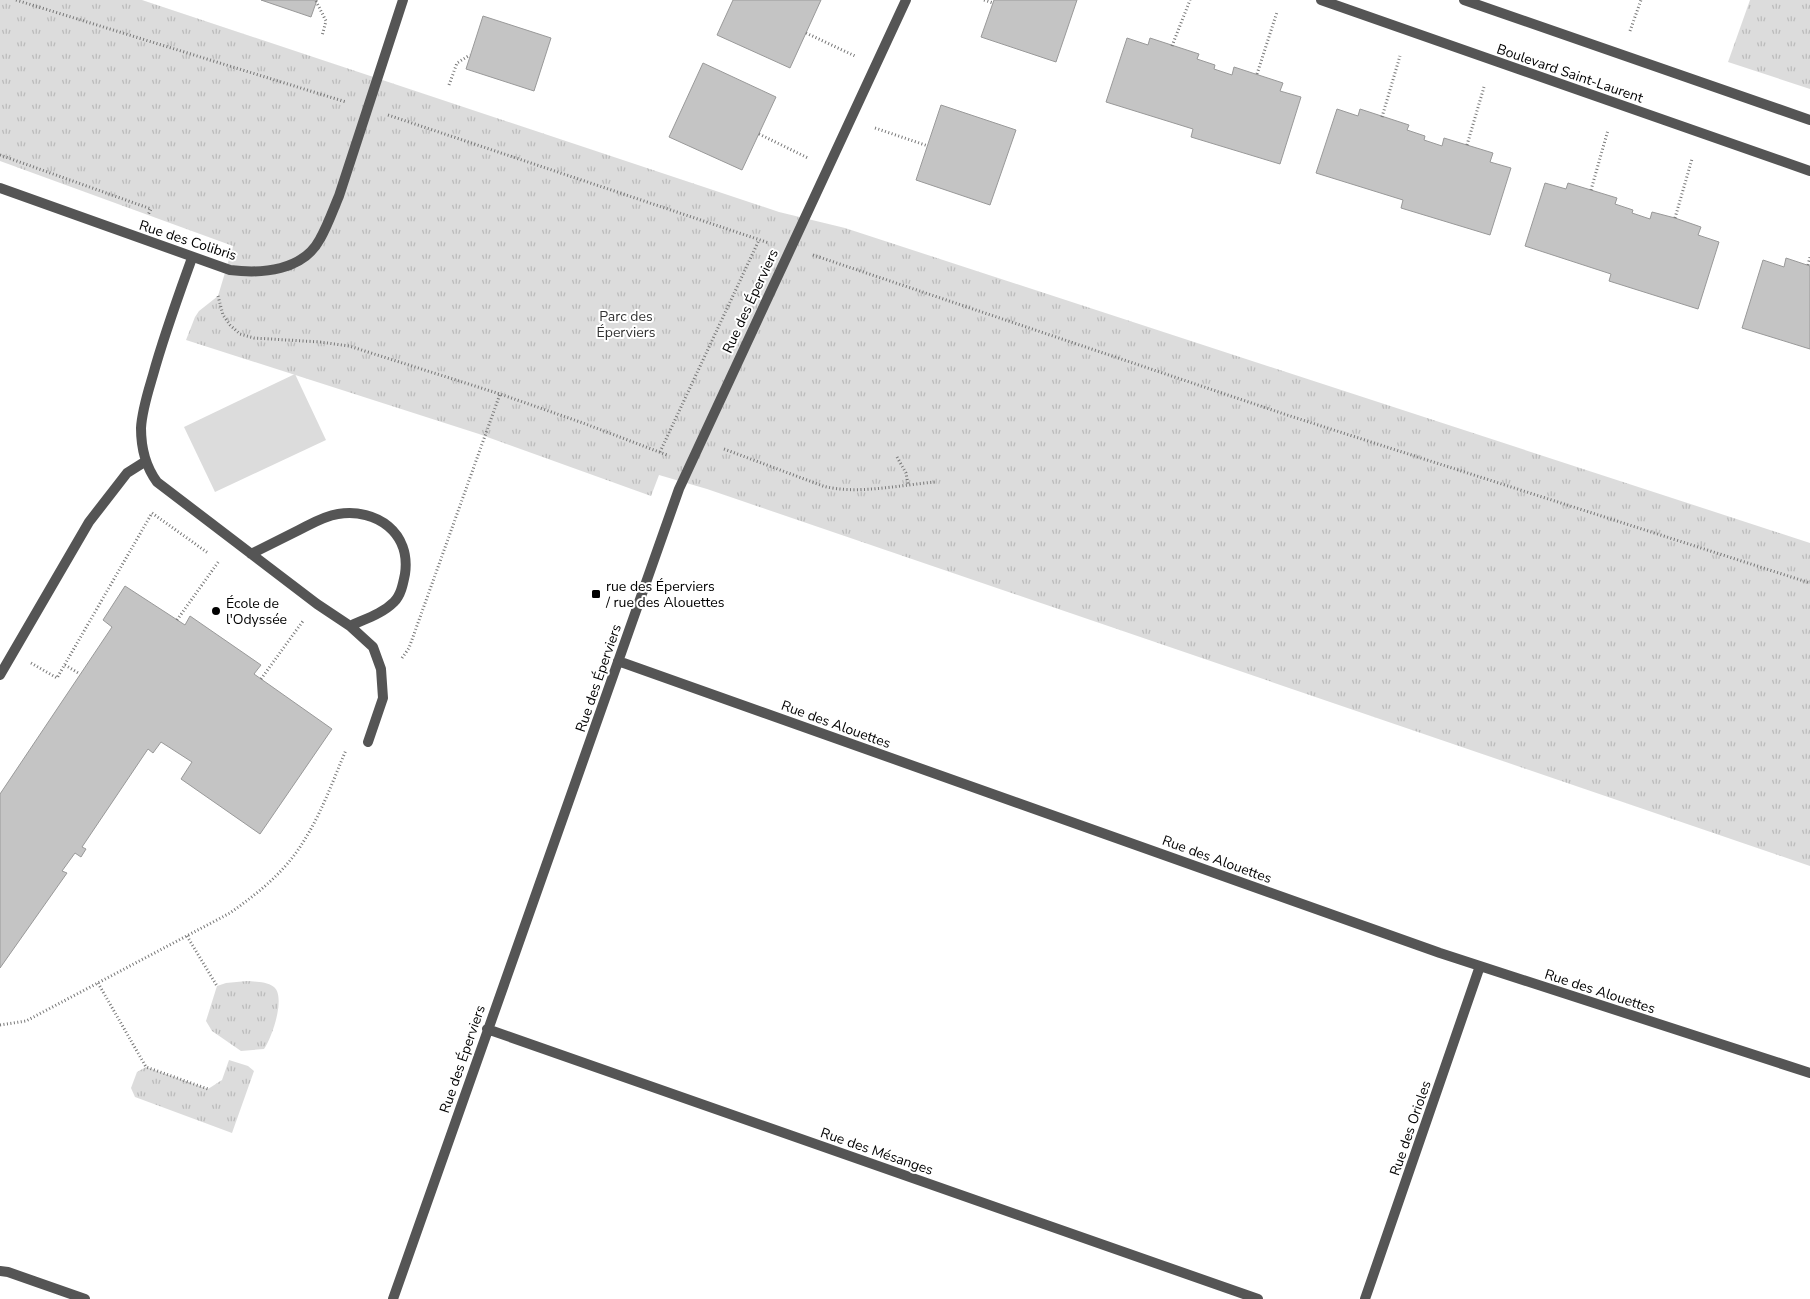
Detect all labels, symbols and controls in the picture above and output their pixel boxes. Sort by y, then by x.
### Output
street label: Boulevard Saint-Laurent [1494,39,1646,108]
street label: Rue des Colibris [137,216,239,265]
street label: Rue des Éperviers [718,246,783,356]
park label: Parc des Éperviers [597,307,656,342]
place label: rue des Éperviers / rue des Alouettes [605,577,725,612]
marker: rue des Éperviers / rue des Alouettes [590,588,602,600]
place label: École de l'Odyssée [226,594,287,629]
marker: École de l'Odyssée [210,605,222,617]
street label: Rue des Éperviers [571,621,626,735]
street label: Rue des Alouettes [778,696,893,753]
street label: Rue des Alouettes [1159,831,1274,888]
street label: Rue des Alouettes [1542,965,1658,1018]
street label: Rue des Éperviers [435,1002,490,1116]
street label: Rue des Orioles [1385,1078,1436,1178]
street label: Rue des Mésanges [818,1123,936,1180]

